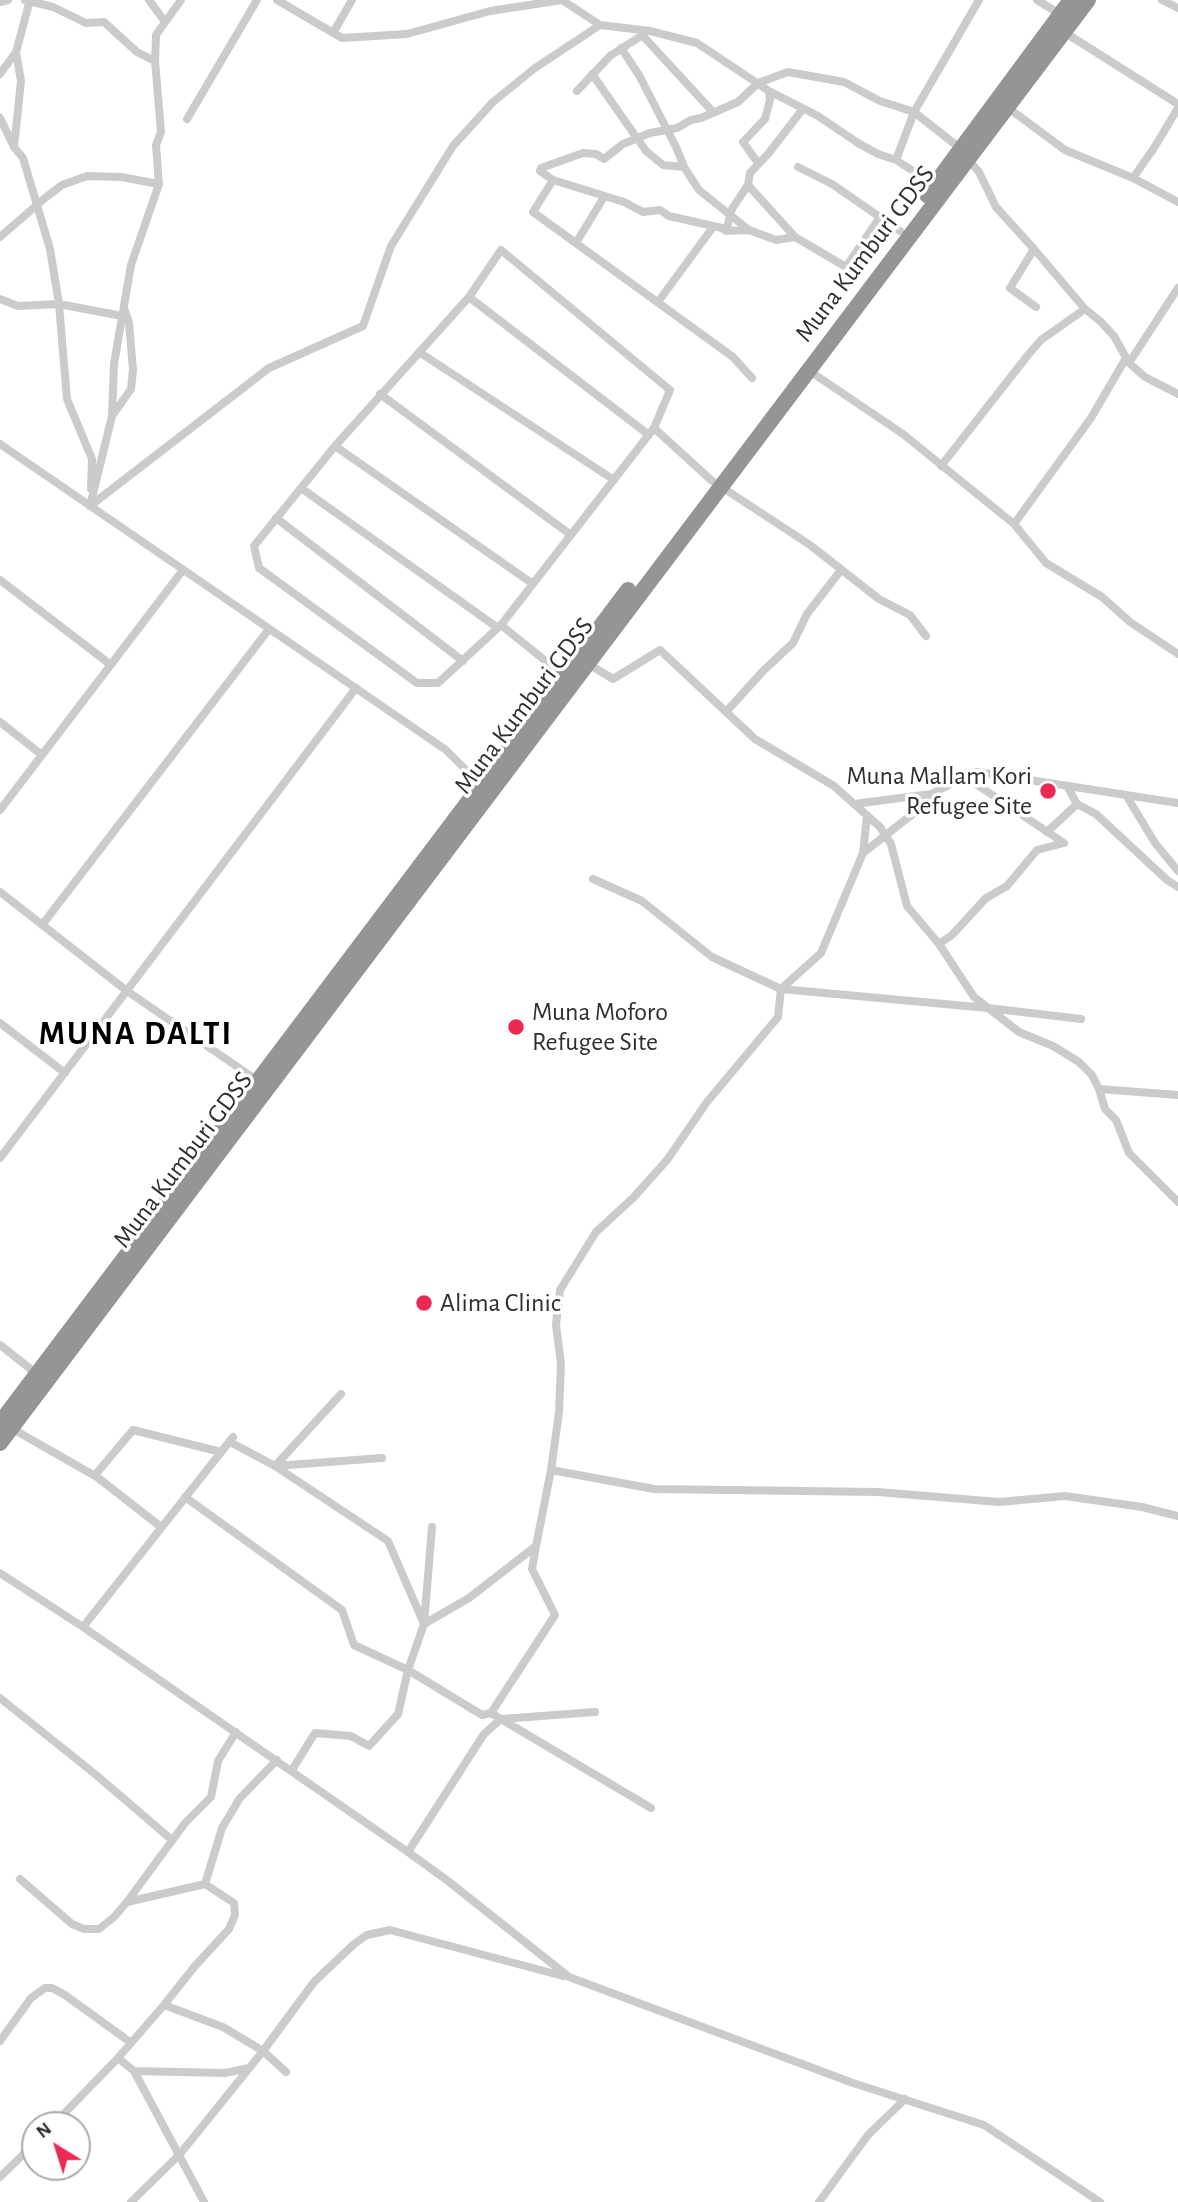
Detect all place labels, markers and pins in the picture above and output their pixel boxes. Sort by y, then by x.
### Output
place label: Muna Mallam Kori Refugee Site [847,760,1032,822]
marker: Muna Mallam Kori Refugee Site [1038,781,1058,801]
place label: Muna Moforo Refugee Site [532,996,668,1058]
marker: Muna Moforo Refugee Site [506,1017,526,1037]
place label: Alima Clinic [440,1287,561,1319]
marker: Alima Clinic [414,1293,434,1313]

